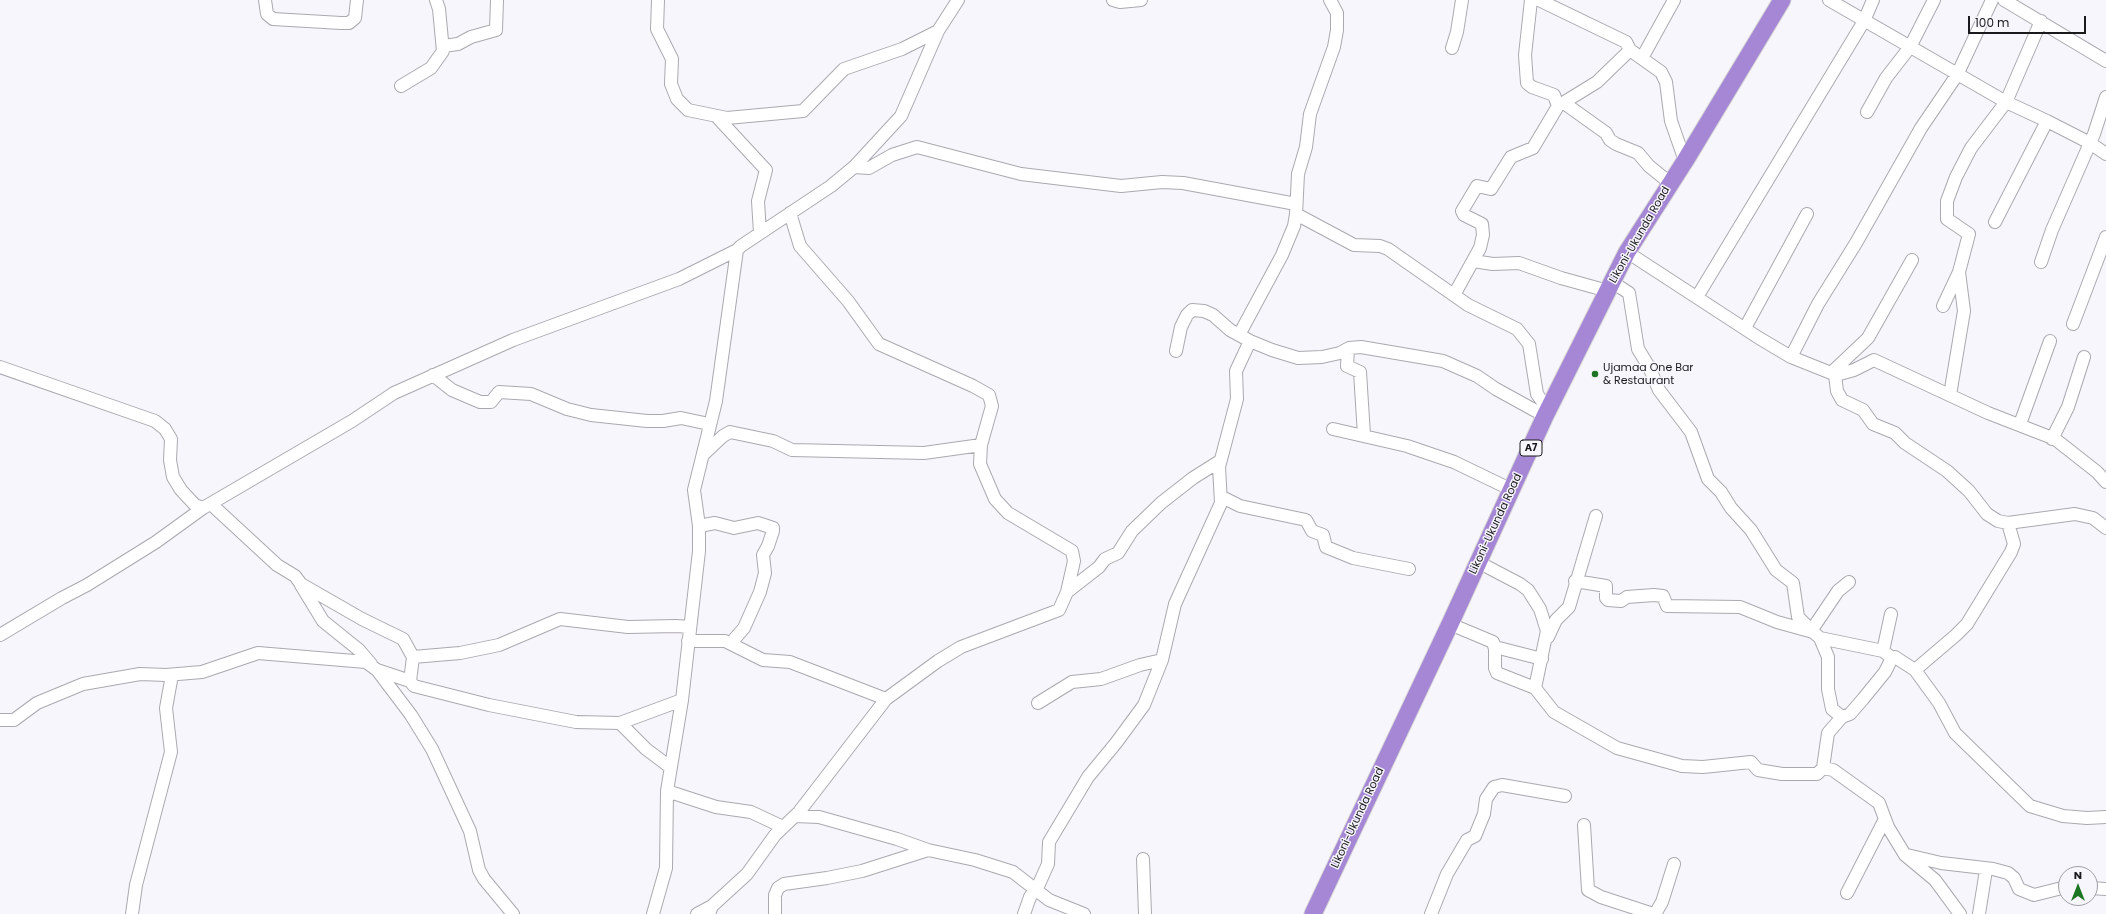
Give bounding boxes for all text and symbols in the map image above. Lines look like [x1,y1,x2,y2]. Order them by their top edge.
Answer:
scale bar [1970,8,2088,34]
text: 100 m [1975,14,2009,31]
street label: Likoni-Ukunda Road [1607,184,1673,286]
place label: Ujamaa One Bar & Restaurant [1603,361,1693,387]
marker: Ujamaa One Bar & Restaurant [1590,369,1600,379]
road number: A7 [1520,440,1542,456]
street label: Likoni-Ukunda Road [1467,472,1525,576]
street label: Likoni-Ukunda Road [1329,766,1387,870]
north arrow [2058,866,2098,906]
text: N [2074,867,2082,883]

